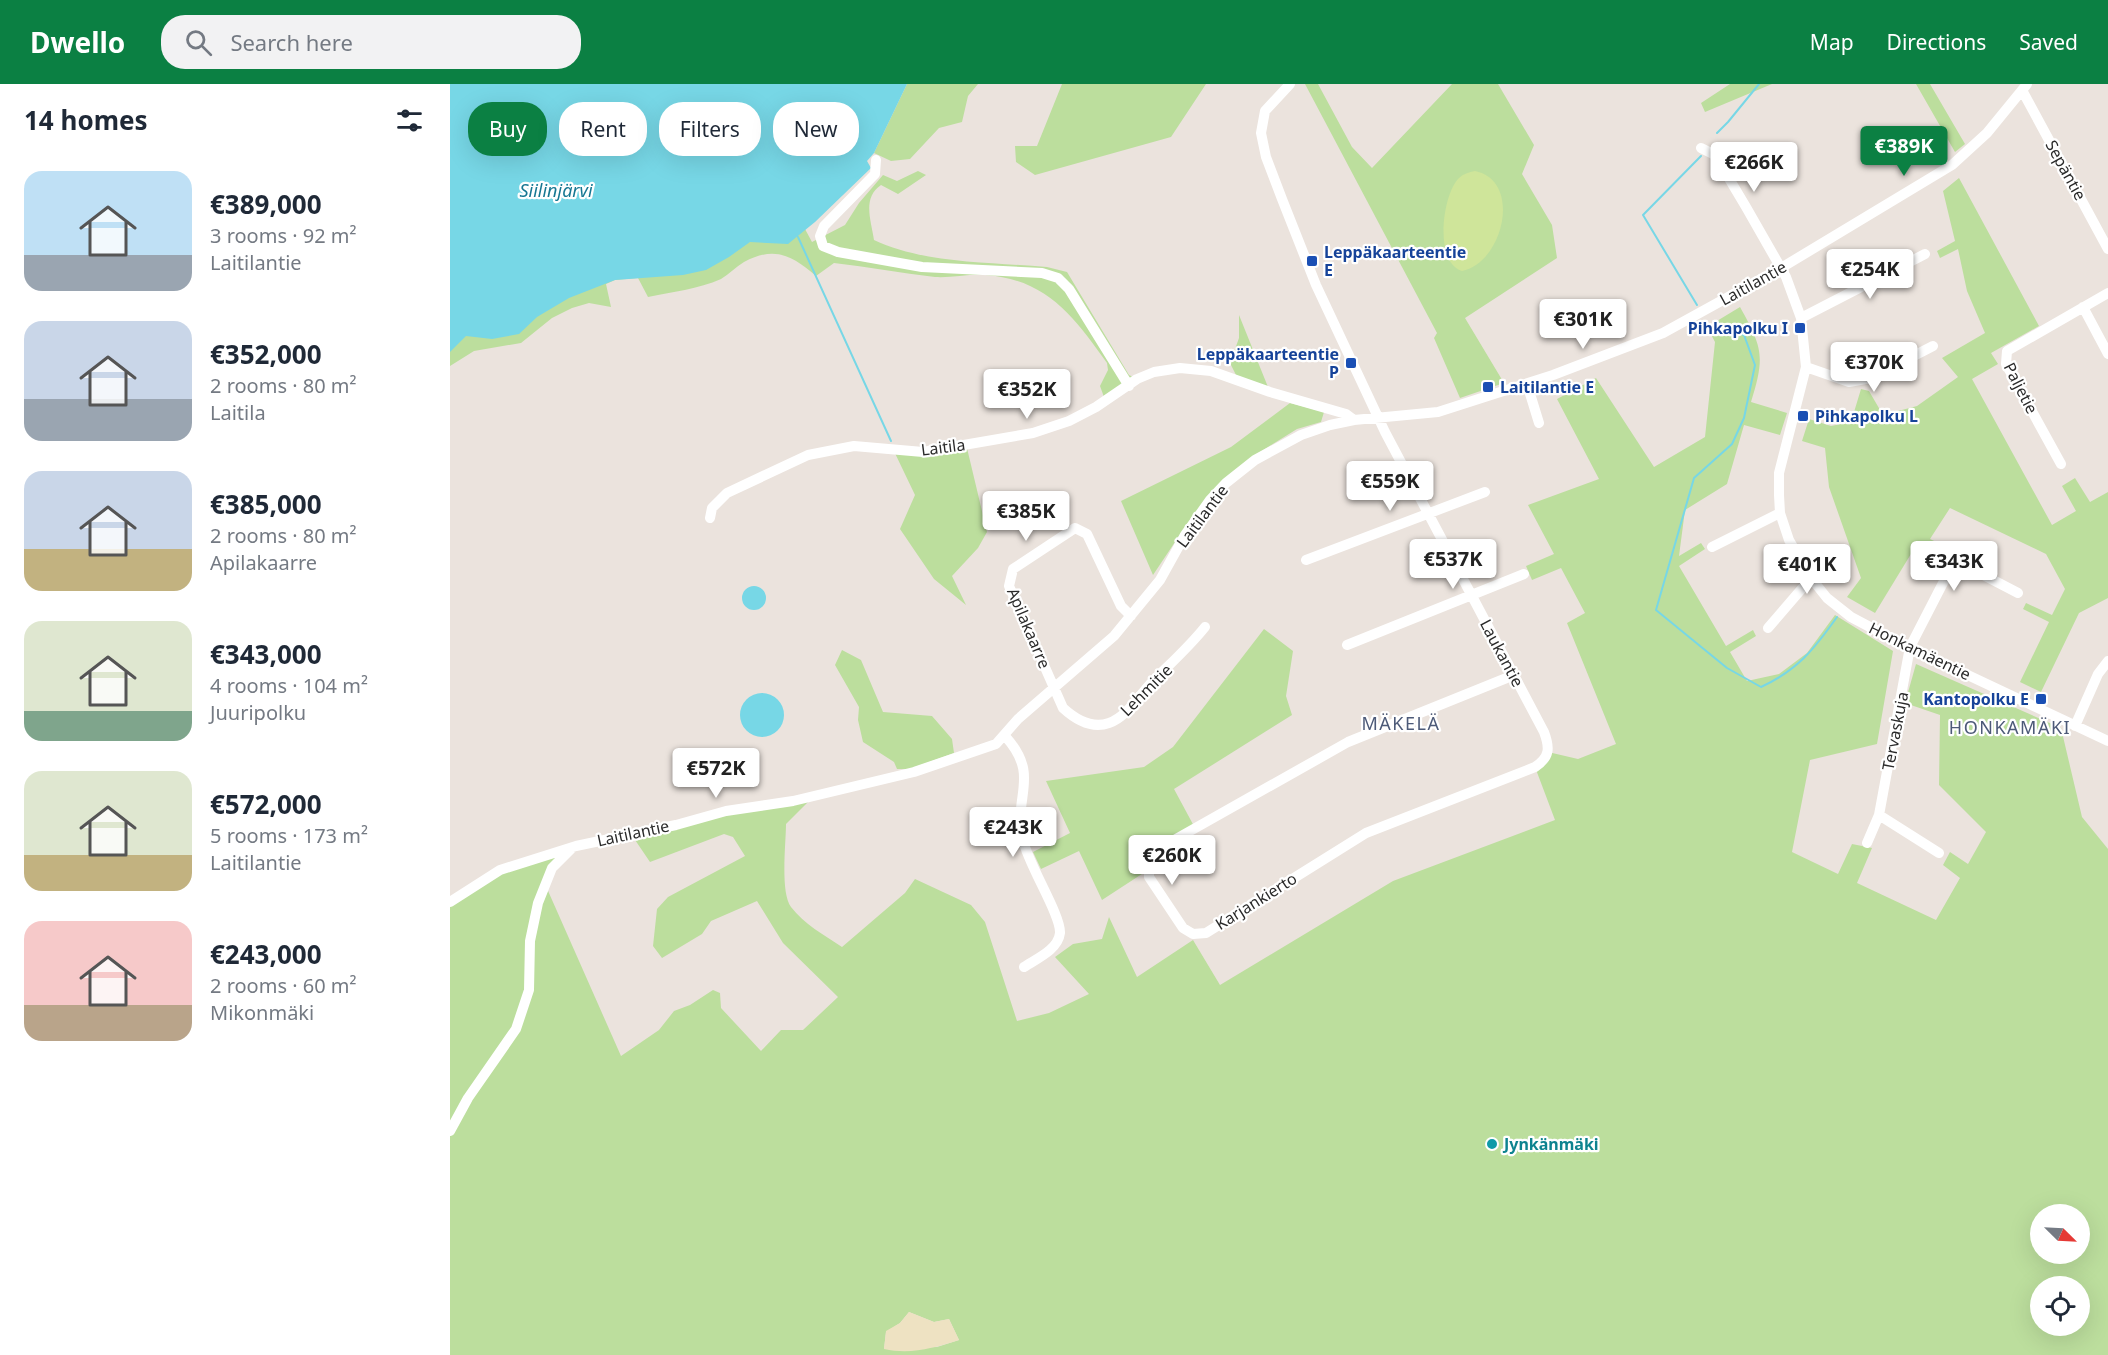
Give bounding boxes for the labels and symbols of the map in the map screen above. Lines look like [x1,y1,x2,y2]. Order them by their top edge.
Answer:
pin: €389K [1862,126,1946,177]
street label: Sepäntie [2041,136,2091,204]
pin: €266K [1712,142,1796,193]
water label: Siilinjärvi [519,178,593,202]
place label: Leppäkaarteentie E [1324,241,1466,281]
pin: €254K [1828,249,1912,300]
marker: Leppäkaarteentie E [1305,254,1319,268]
street label: Laitilantie [1716,256,1790,310]
pin: €301K [1541,299,1625,350]
place label: Pihkapolku I [1688,317,1788,339]
marker: Pihkapolku I [1793,321,1807,335]
pin: €370K [1832,342,1916,393]
place label: Leppäkaarteentie P [1197,343,1339,383]
marker: Leppäkaarteentie P [1344,356,1358,370]
street label: Paljetie [1999,359,2043,417]
pin: €352K [985,369,1069,420]
place label: Laitilantie E [1500,376,1594,398]
marker: Laitilantie E [1481,380,1495,394]
place label: Pihkapolku L [1815,405,1918,427]
marker: Pihkapolku L [1796,409,1810,423]
street label: Laitila [920,433,966,461]
pin: €559K [1348,461,1432,512]
street label: Laitilantie [1171,480,1233,552]
pin: €385K [984,491,1068,542]
pin: €537K [1411,539,1495,590]
pin: €343K [1912,541,1996,592]
pin: €401K [1765,544,1849,595]
street label: Apilakaarre [1002,584,1056,672]
street label: Laukantie [1475,615,1529,691]
street label: Honkamäentie [1865,617,1975,685]
street label: Lehmitie [1115,659,1177,721]
place label: Kantopolku E [1923,688,2029,710]
street label: Tervaskuja [1877,690,1913,772]
marker: Kantopolku E [2034,692,2048,706]
district label: MÄKELÄ [1362,711,1440,735]
district label: HONKAMÄKI [1949,715,2071,739]
pin: €572K [674,748,758,799]
pin: €243K [971,807,1055,858]
street label: Laitilantie [595,815,671,851]
pin: €260K [1130,835,1214,886]
street label: Karjankierto [1211,867,1301,935]
place label: Jynkänmäki [1502,1133,1599,1155]
marker: Jynkänmäki [1485,1137,1499,1151]
north arrow [2030,1204,2090,1264]

